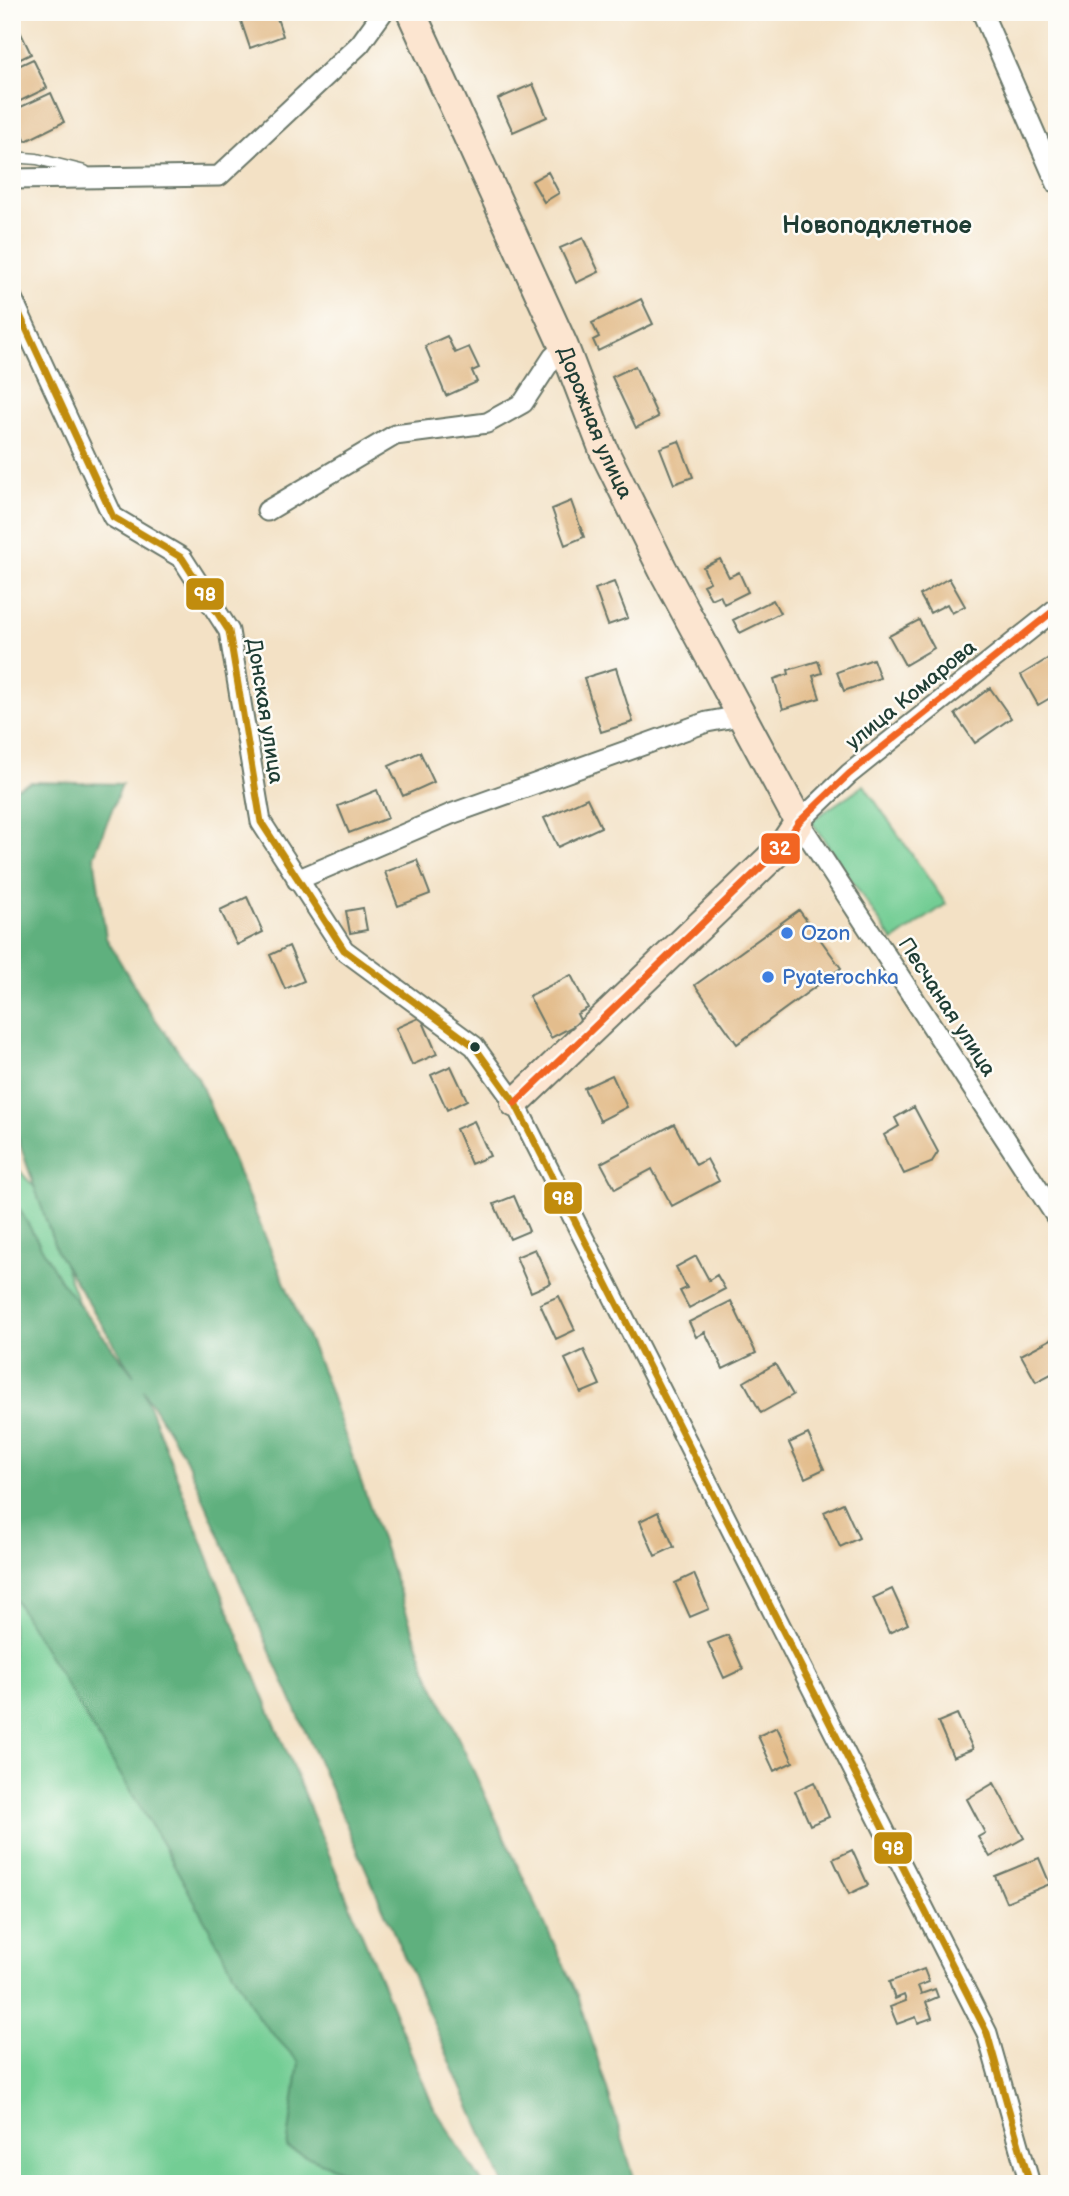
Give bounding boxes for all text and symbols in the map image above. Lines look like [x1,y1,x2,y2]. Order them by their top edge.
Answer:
district label: Новоподклетное [782,211,972,240]
street label: Дорожная улица [552,343,638,503]
line badge: 98 [185,577,225,611]
text: 98 [194,584,216,607]
street label: улица Комарова [841,634,982,755]
street label: Донская улица [241,637,289,786]
line badge: 32 [760,832,801,865]
text: 32 [769,838,792,861]
place label: Ozon [801,921,850,946]
marker: Ozon [779,925,795,941]
street label: Песчаная улица [893,933,1002,1082]
place label: Pyaterochka [782,965,899,990]
marker: Pyaterochka [760,969,776,985]
unlabelled marker [468,1040,482,1054]
line badge: 98 [543,1181,583,1215]
text: 98 [552,1188,574,1211]
line badge: 98 [873,1831,913,1865]
text: 98 [882,1838,904,1861]

